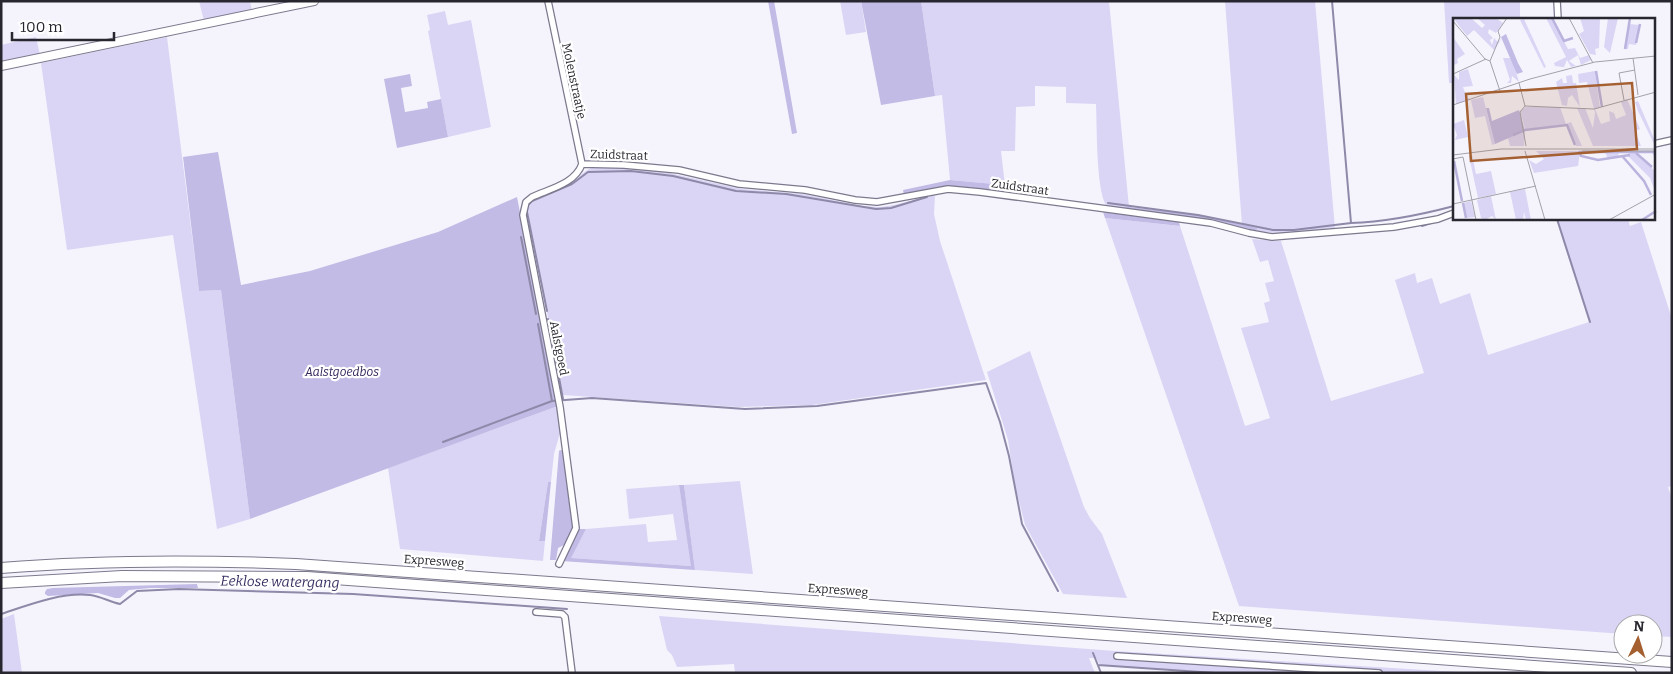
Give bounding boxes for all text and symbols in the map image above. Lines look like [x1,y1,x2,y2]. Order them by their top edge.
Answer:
scale bar [12,10,115,42]
text: 100 m [20,18,63,36]
inset map [1453,18,1656,220]
street label: Molenstraatje [559,42,589,120]
street label: Zuidstraat [590,147,649,163]
street label: Zuidstraat [990,176,1050,198]
street label: Aalstgoed [547,320,571,376]
park label: Aalstgoedbos [304,365,379,379]
street label: Expresweg [403,552,465,570]
water label: Eeklose watergang [220,572,340,592]
street label: Expresweg [807,581,869,599]
street label: Expresweg [1211,609,1273,627]
north arrow [1613,614,1663,664]
text: N [1633,618,1645,635]

